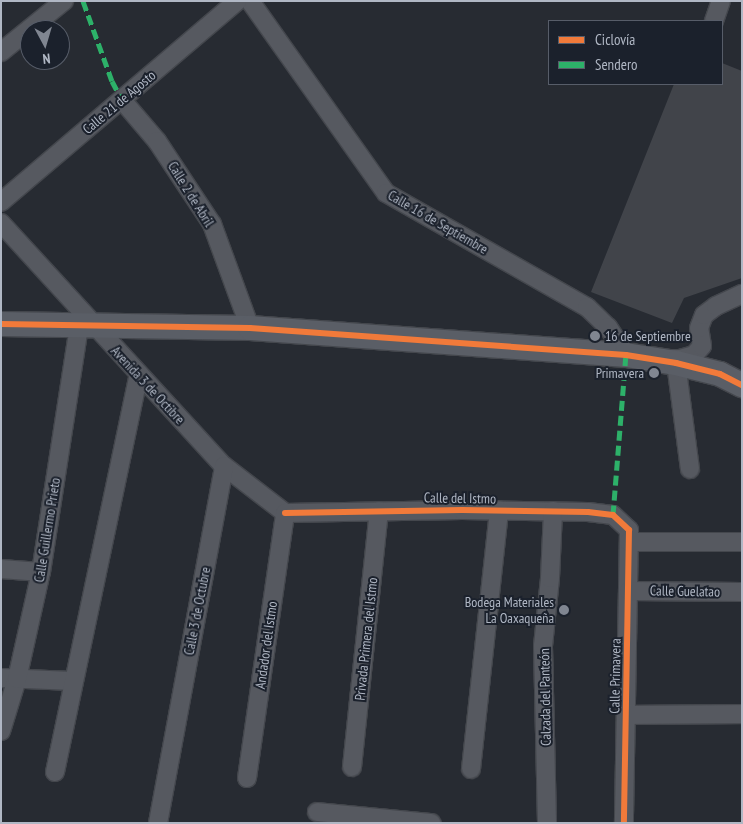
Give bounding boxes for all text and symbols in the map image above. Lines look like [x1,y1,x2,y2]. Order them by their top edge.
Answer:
north arrow [20,20,70,70]
legend [548,20,723,85]
text: Ciclovía [595,30,635,49]
text: N [42,50,51,68]
text: Sendero [595,55,637,74]
street label: Calle 21 de Agosto [79,66,159,138]
street label: Calle 2 de Abril [164,158,218,230]
street label: Calle 16 de Septiembre [385,187,491,257]
place label: 16 de Septiembre [605,328,691,344]
marker: 16 de Septiembre [589,330,601,342]
street label: Avenida 3 de Octibre [108,343,188,427]
place label: Primavera [596,365,644,381]
marker: Primavera [648,367,660,379]
street label: Calle Guillermo Prieto [30,476,64,584]
street label: Calle del Istmo [424,489,496,507]
street label: Calle 3 de Octubre [180,565,214,657]
street label: Privada Primera del Istmo [351,577,381,701]
street label: Calle Guelatao [650,582,720,600]
place label: Bodega Materiales La Oaxaqueña [465,594,554,626]
street label: Andador del Istmo [252,600,280,690]
marker: Bodega Materiales La Oaxaqueña [558,604,570,616]
street label: Calle Primavera [606,638,624,714]
street label: Calzada del Panteón [536,648,554,746]

